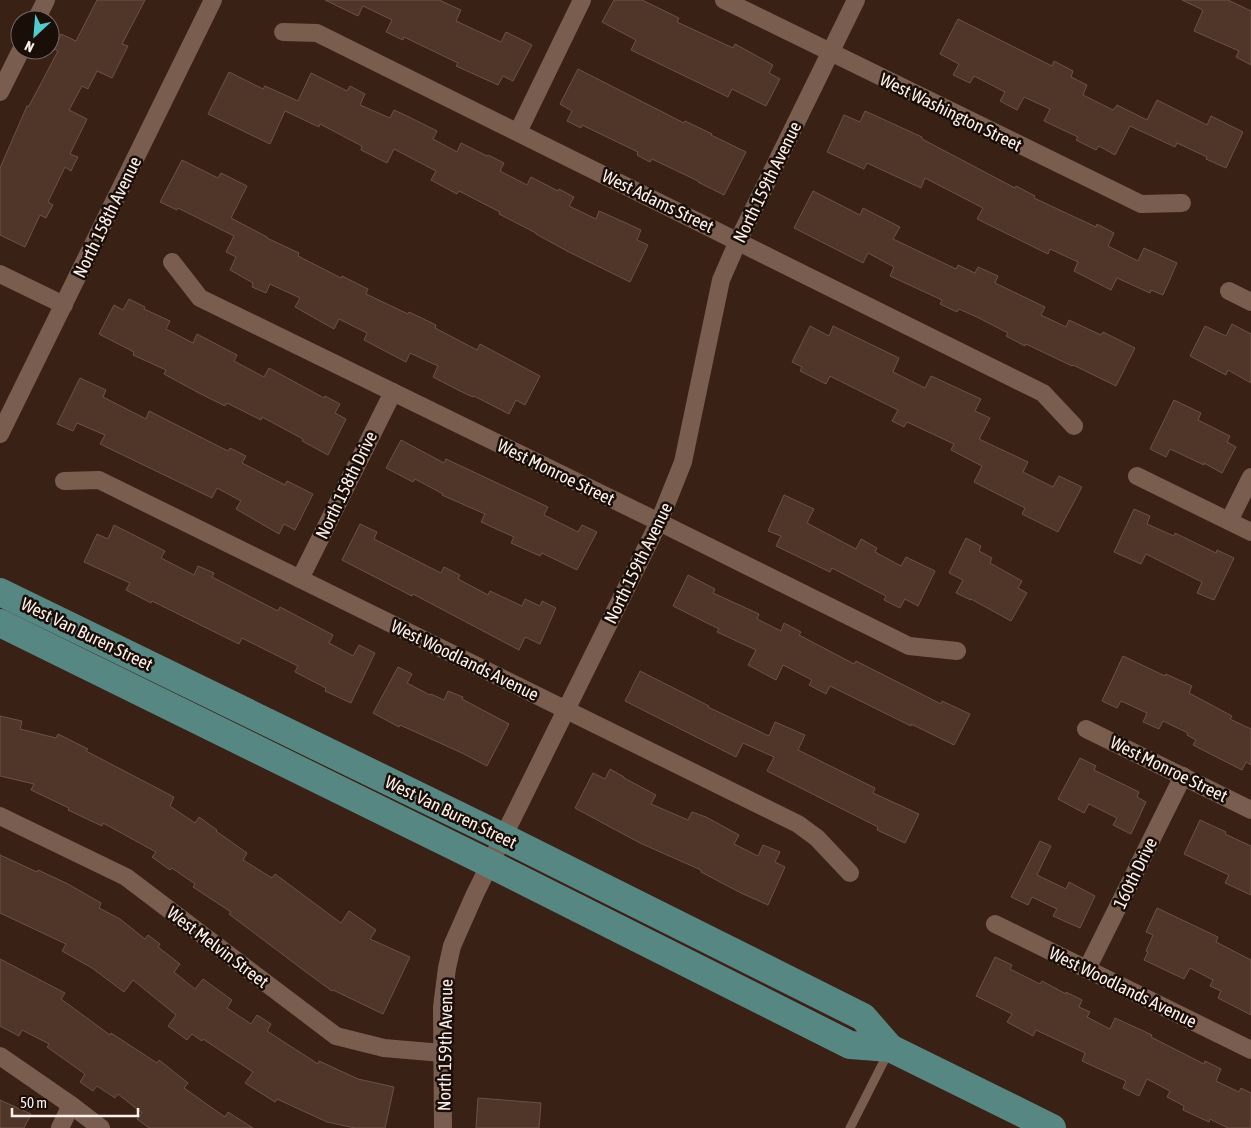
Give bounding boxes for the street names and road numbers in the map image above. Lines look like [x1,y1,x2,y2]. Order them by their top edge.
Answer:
street label: West Washington Street [877,68,1025,156]
street label: North 159th Avenue [729,118,805,246]
street label: North 158th Avenue [69,153,145,281]
street label: West Adams Street [599,165,717,237]
street label: North 158th Drive [311,428,381,542]
street label: West Monroe Street [494,435,618,509]
street label: North 159th Avenue [600,499,676,627]
street label: West Van Buren Street [18,593,156,675]
street label: West Woodlands Avenue [388,615,542,705]
street label: West Monroe Street [1107,732,1231,806]
street label: West Van Buren Street [382,771,520,853]
street label: 160th Drive [1109,834,1161,912]
street label: West Melvin Street [163,902,273,992]
street label: West Woodlands Avenue [1046,942,1200,1032]
street label: North 159th Avenue [433,979,457,1111]

